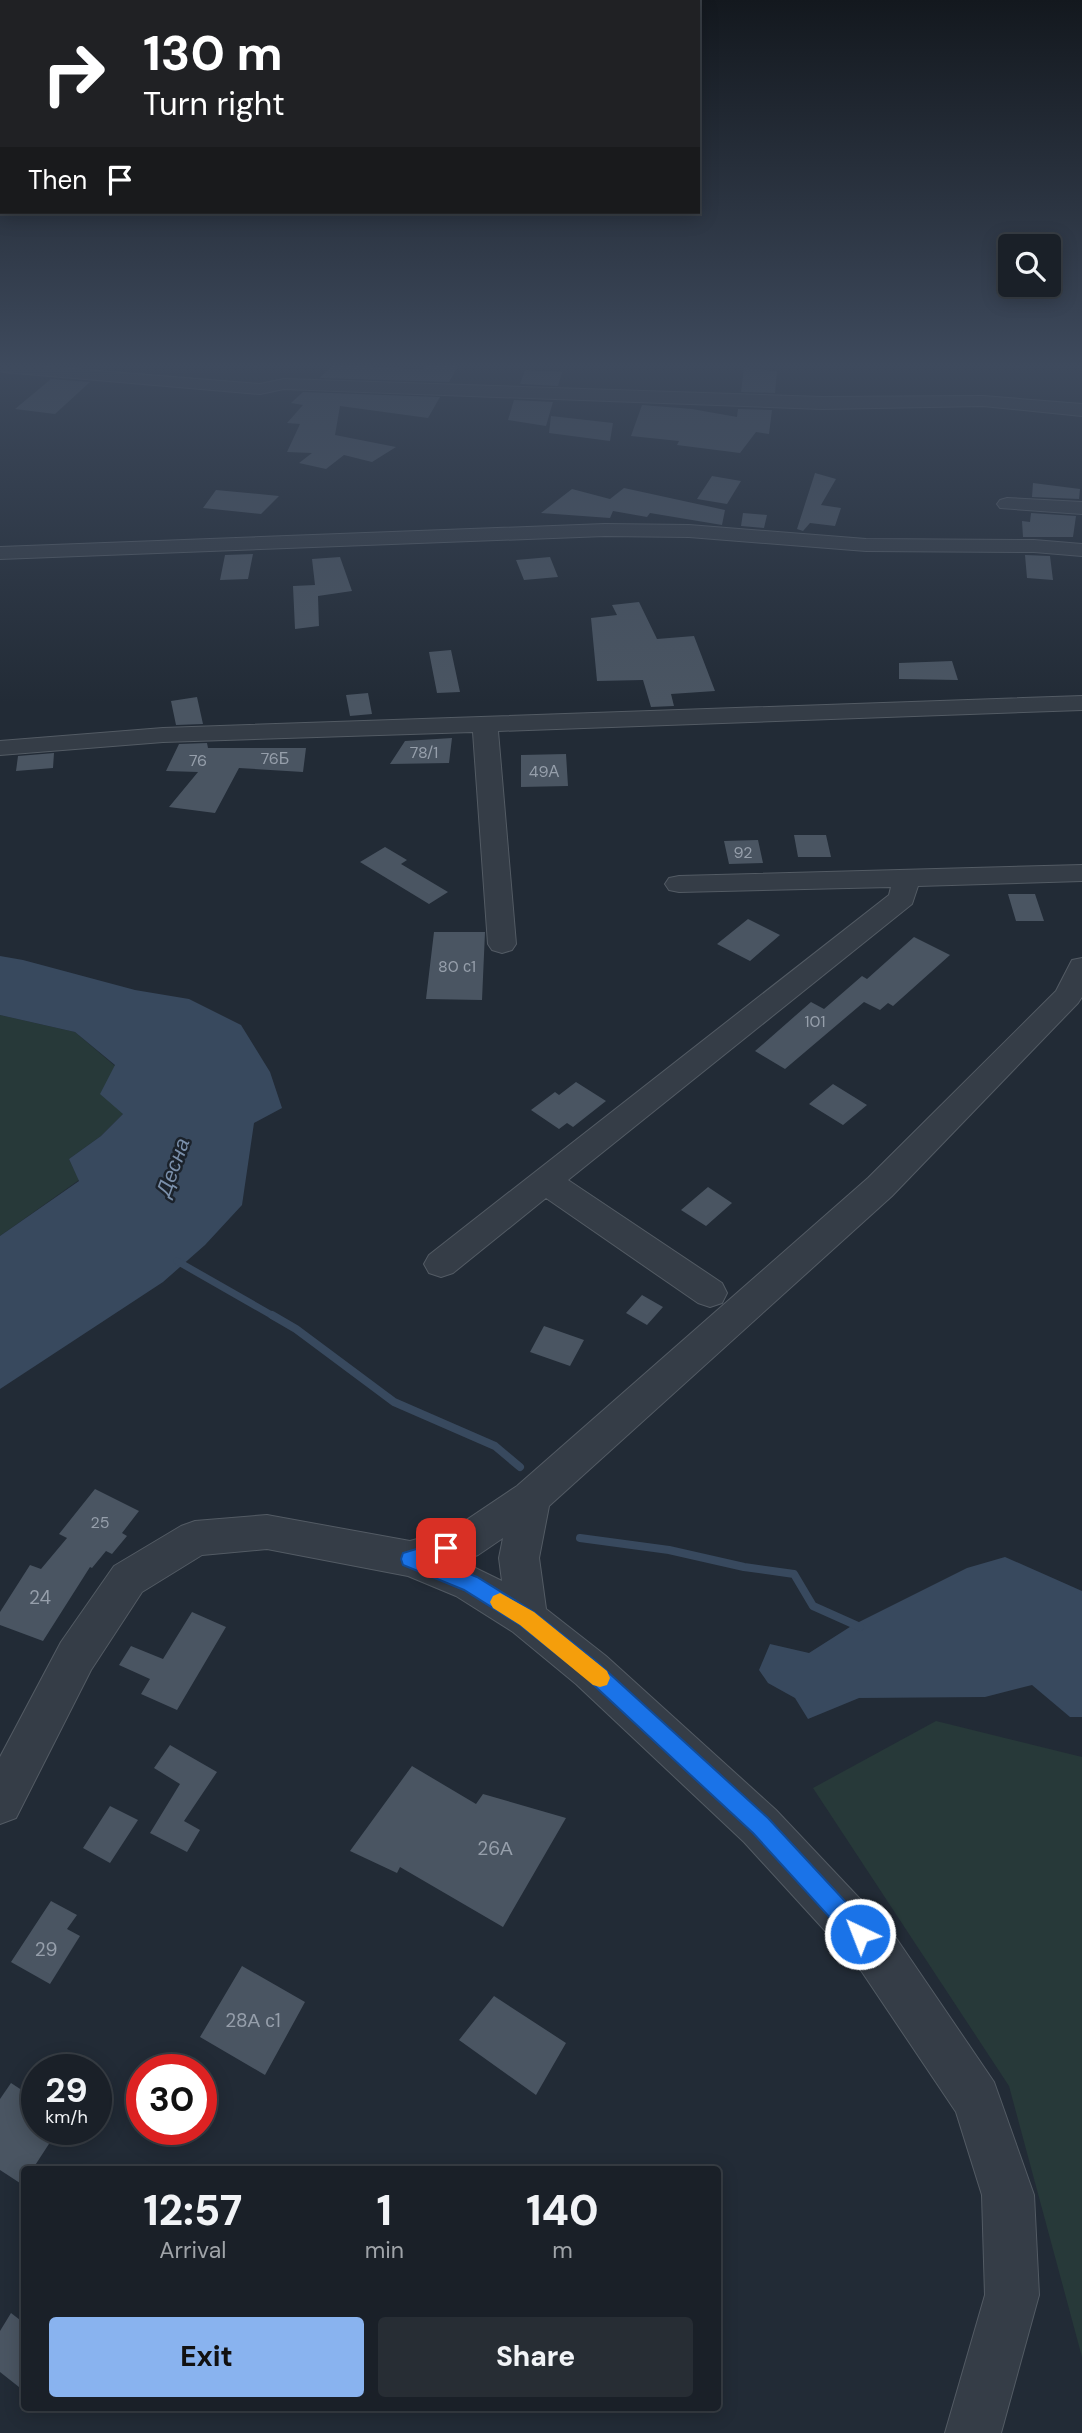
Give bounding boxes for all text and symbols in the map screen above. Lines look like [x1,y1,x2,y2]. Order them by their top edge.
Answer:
text: 130 m [143,21,283,85]
icon: right [28,28,119,119]
text: Turn right [143,83,285,125]
icon: arrive [101,161,139,199]
text: Then [28,163,87,197]
map controls [998,234,1061,297]
button: search [998,234,1061,297]
house number: 78/1 [410,742,438,763]
house number: 76Б [261,748,289,769]
house number: 76 [189,750,207,771]
house number: 49А [529,761,560,782]
house number: 92 [734,842,753,863]
house number: 80 с1 [438,956,476,977]
house number: 101 [805,1011,825,1032]
water label: Десна [149,1134,196,1202]
house number: 25 [91,1512,109,1533]
pin [416,1518,476,1578]
icon: arrive [427,1529,465,1567]
house number: 24 [29,1585,51,1610]
house number: 26А [477,1836,513,1861]
position arrow [823,1897,897,1971]
house number: 29 [35,1937,57,1962]
house number: 28А с1 [225,2008,281,2033]
speed limit sign: 30 [126,2054,217,2145]
text: 29 [45,2067,88,2113]
text: km/h [45,2105,88,2129]
text: 12:57 [143,2183,242,2238]
text: 1 [377,2183,392,2238]
text: 140 [526,2183,599,2238]
text: Arrival [159,2235,226,2265]
text: min [365,2235,404,2265]
text: m [552,2235,573,2265]
button: Exit [49,2317,364,2397]
button: Share [378,2317,693,2397]

